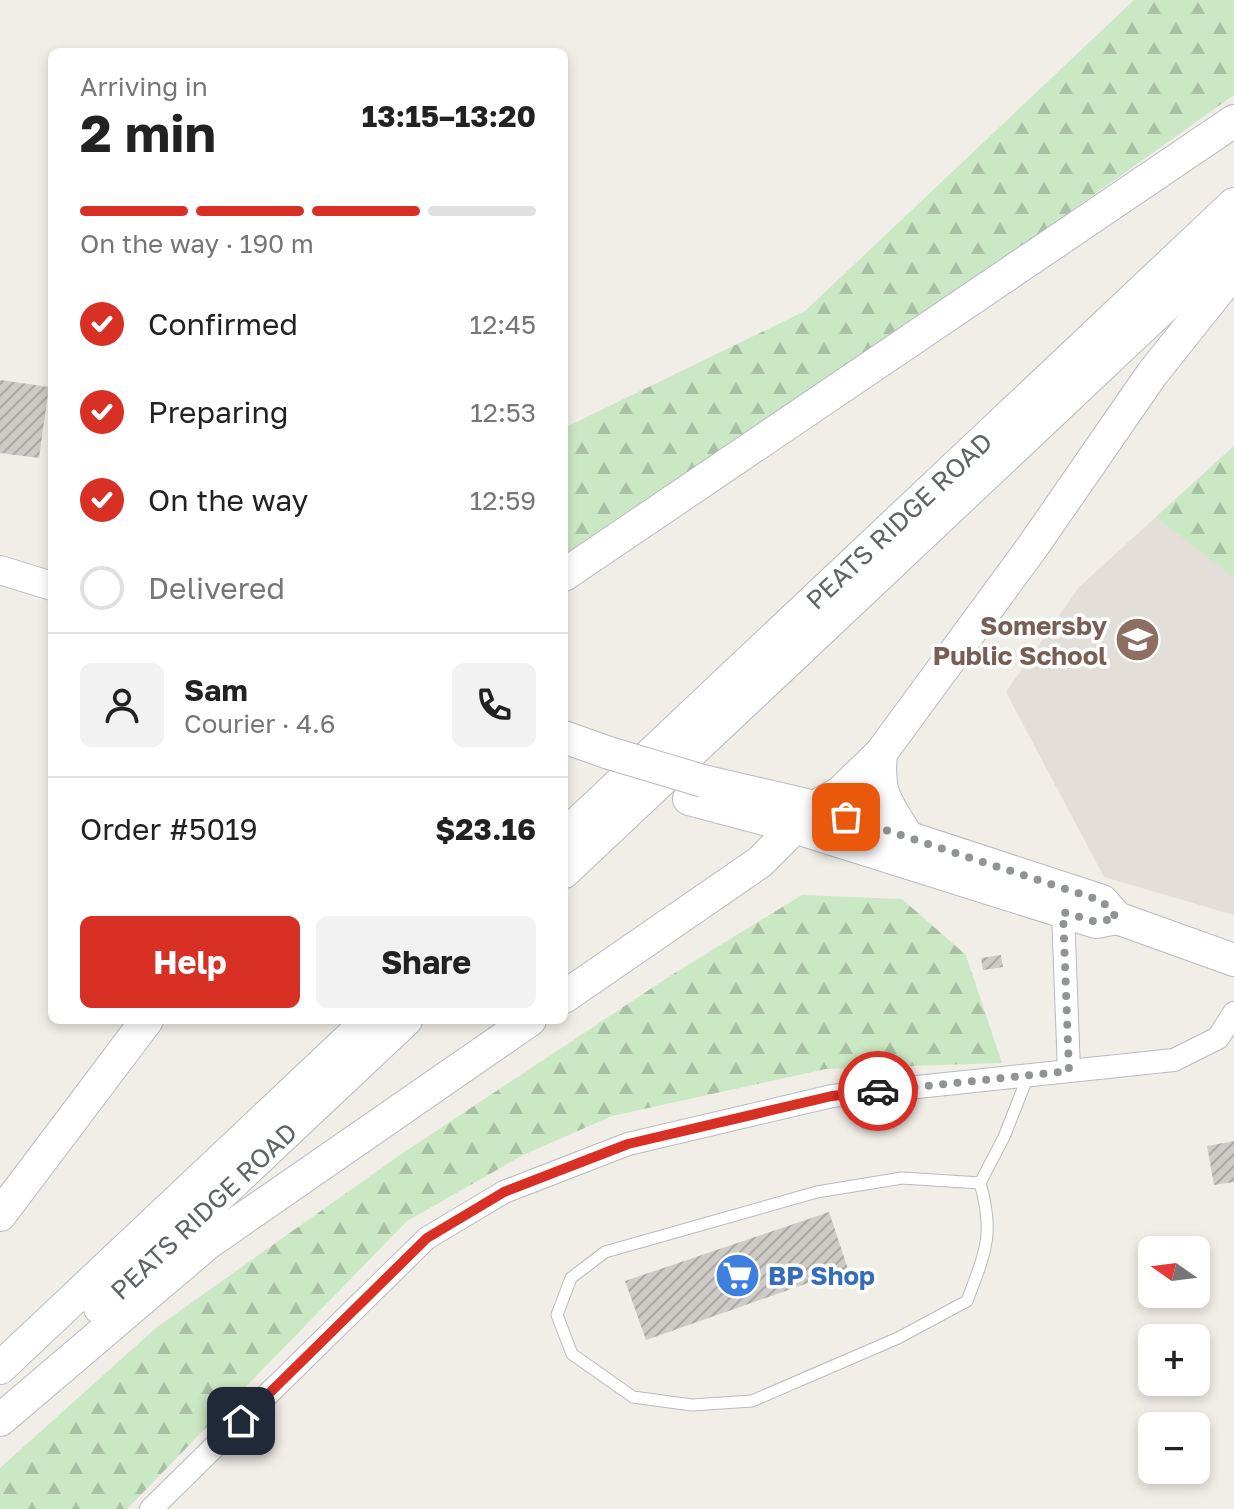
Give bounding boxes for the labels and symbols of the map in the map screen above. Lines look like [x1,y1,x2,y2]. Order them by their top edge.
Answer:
street label: PEATS RIDGE ROAD [799,425,998,615]
place label: Somersby Public School [933,610,1107,671]
school or university icon: Somersby Public School [1114,616,1162,664]
pin [812,783,880,851]
courier [838,1051,918,1131]
street label: PEATS RIDGE ROAD [104,1116,303,1306]
north arrow [1138,1236,1210,1308]
supermarket icon: BP Shop [713,1251,761,1299]
place label: BP Shop [768,1260,875,1291]
pin [207,1387,275,1455]

